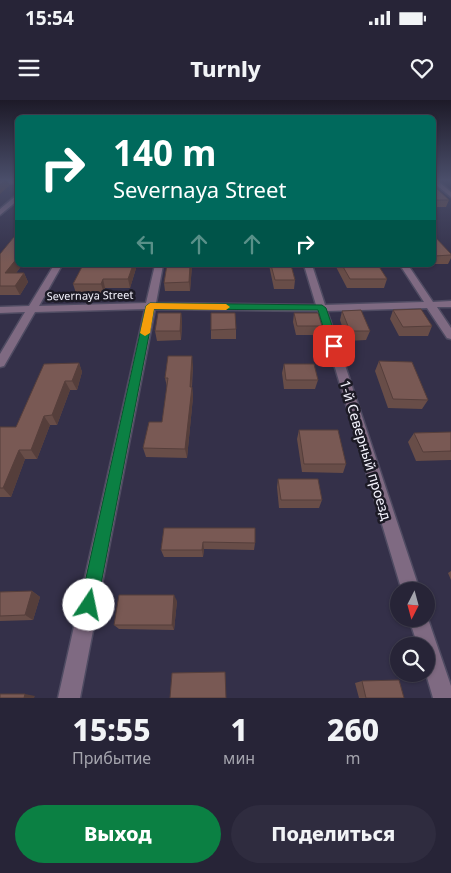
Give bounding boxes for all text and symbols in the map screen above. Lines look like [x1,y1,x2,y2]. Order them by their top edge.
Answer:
text: 15:54 [25,5,74,31]
text: Turnly [190,53,261,83]
icon: menu [15,54,43,82]
icon: heart [408,54,436,82]
text: 140 m [113,129,216,176]
icon: right [30,135,95,200]
text: Severnaya Street [113,174,286,204]
icon: left [132,230,160,258]
icon: ahead [185,230,213,258]
icon: ahead [238,230,266,258]
icon: right [291,230,319,258]
street label: Severnaya Street [47,287,133,303]
pin [313,325,355,367]
icon: arrive [320,332,348,360]
street label: 1-й Северный проезд [336,378,397,523]
position arrow [62,578,114,630]
north arrow [390,582,435,628]
map controls [390,582,435,682]
button: search [390,637,435,682]
text: 15:55 [73,709,151,750]
text: 1 [230,709,248,750]
text: 260 [327,709,379,750]
text: Прибытие [72,747,151,769]
text: мин [223,747,255,769]
text: m [346,747,361,769]
button: Выход [15,805,221,863]
button: Поделиться [231,805,436,863]

